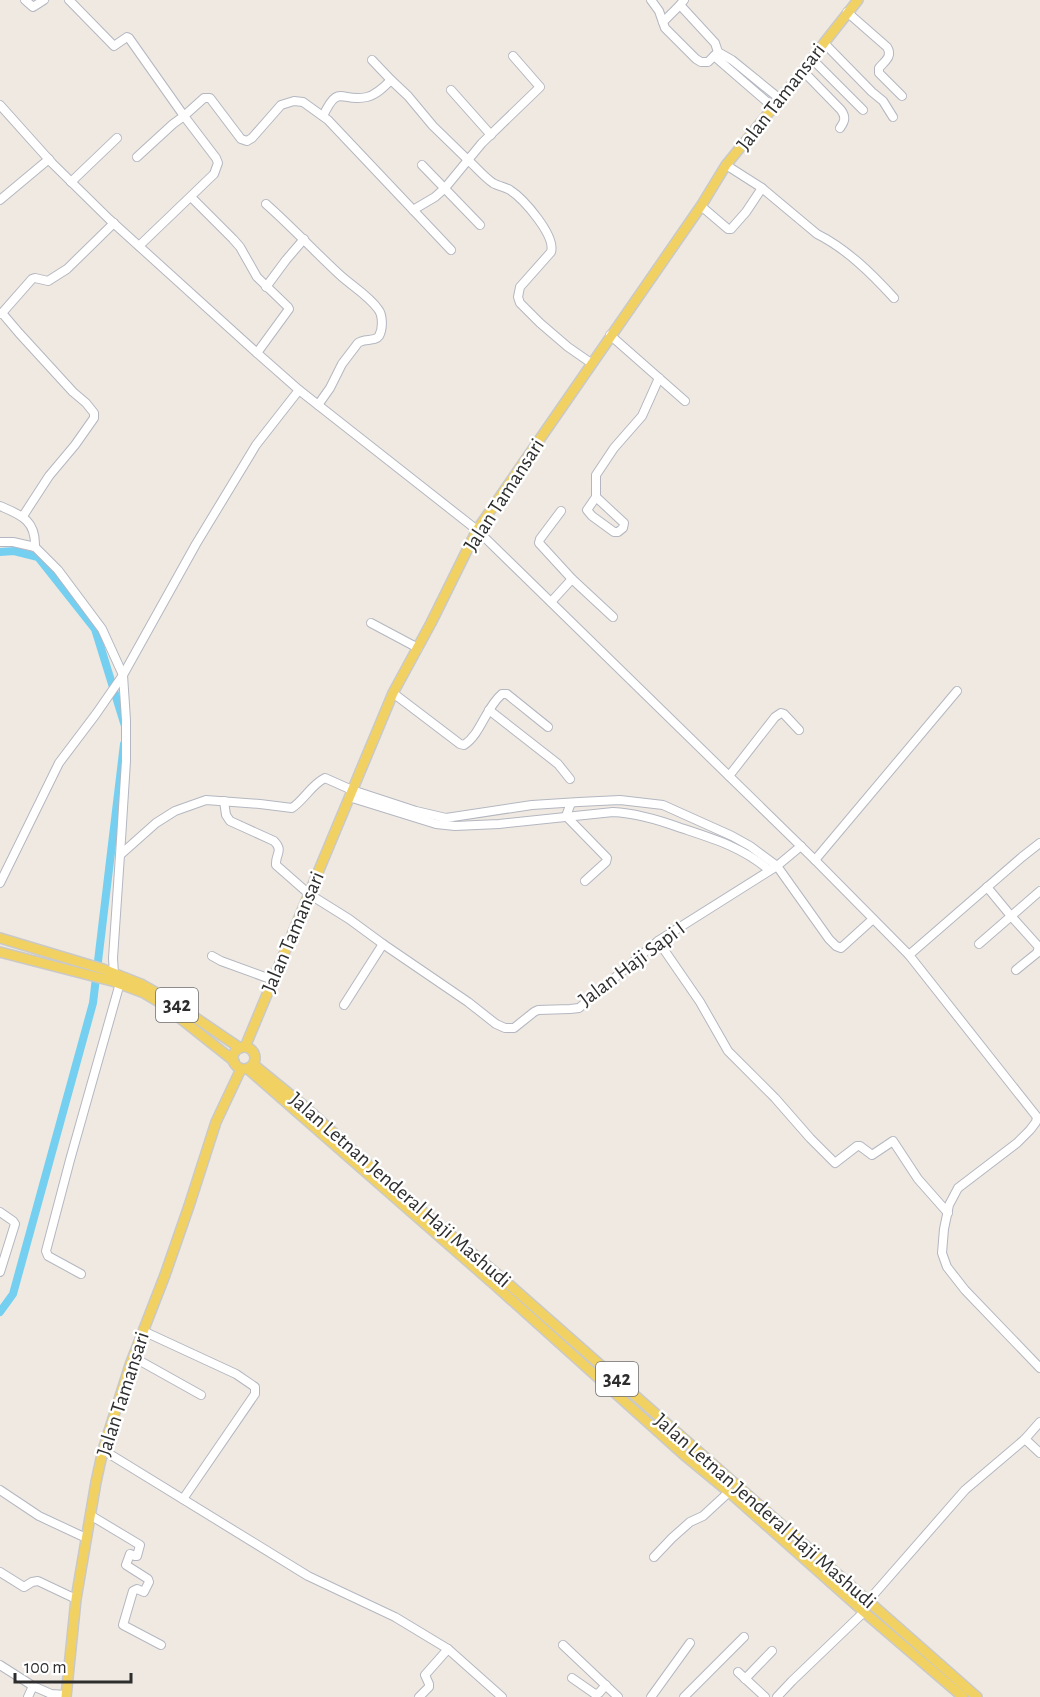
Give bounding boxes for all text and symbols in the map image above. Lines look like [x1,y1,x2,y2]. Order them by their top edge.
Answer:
street label: Jalan Tamansari [733,40,829,154]
street label: Jalan Tamansari [460,435,548,555]
street label: Jalan Tamansari [258,868,328,996]
street label: Jalan Haji Sapi I [575,918,689,1010]
road number: 342 [156,988,198,1022]
street label: Jalan Letnan Jenderal Haji Mashudi [285,1088,515,1292]
street label: Jalan Tamansari [93,1329,153,1459]
road number: 342 [596,1362,638,1396]
street label: Jalan Letnan Jenderal Haji Mashudi [650,1409,880,1613]
scale bar [15,1646,130,1684]
text: 100 m [24,1659,67,1677]

